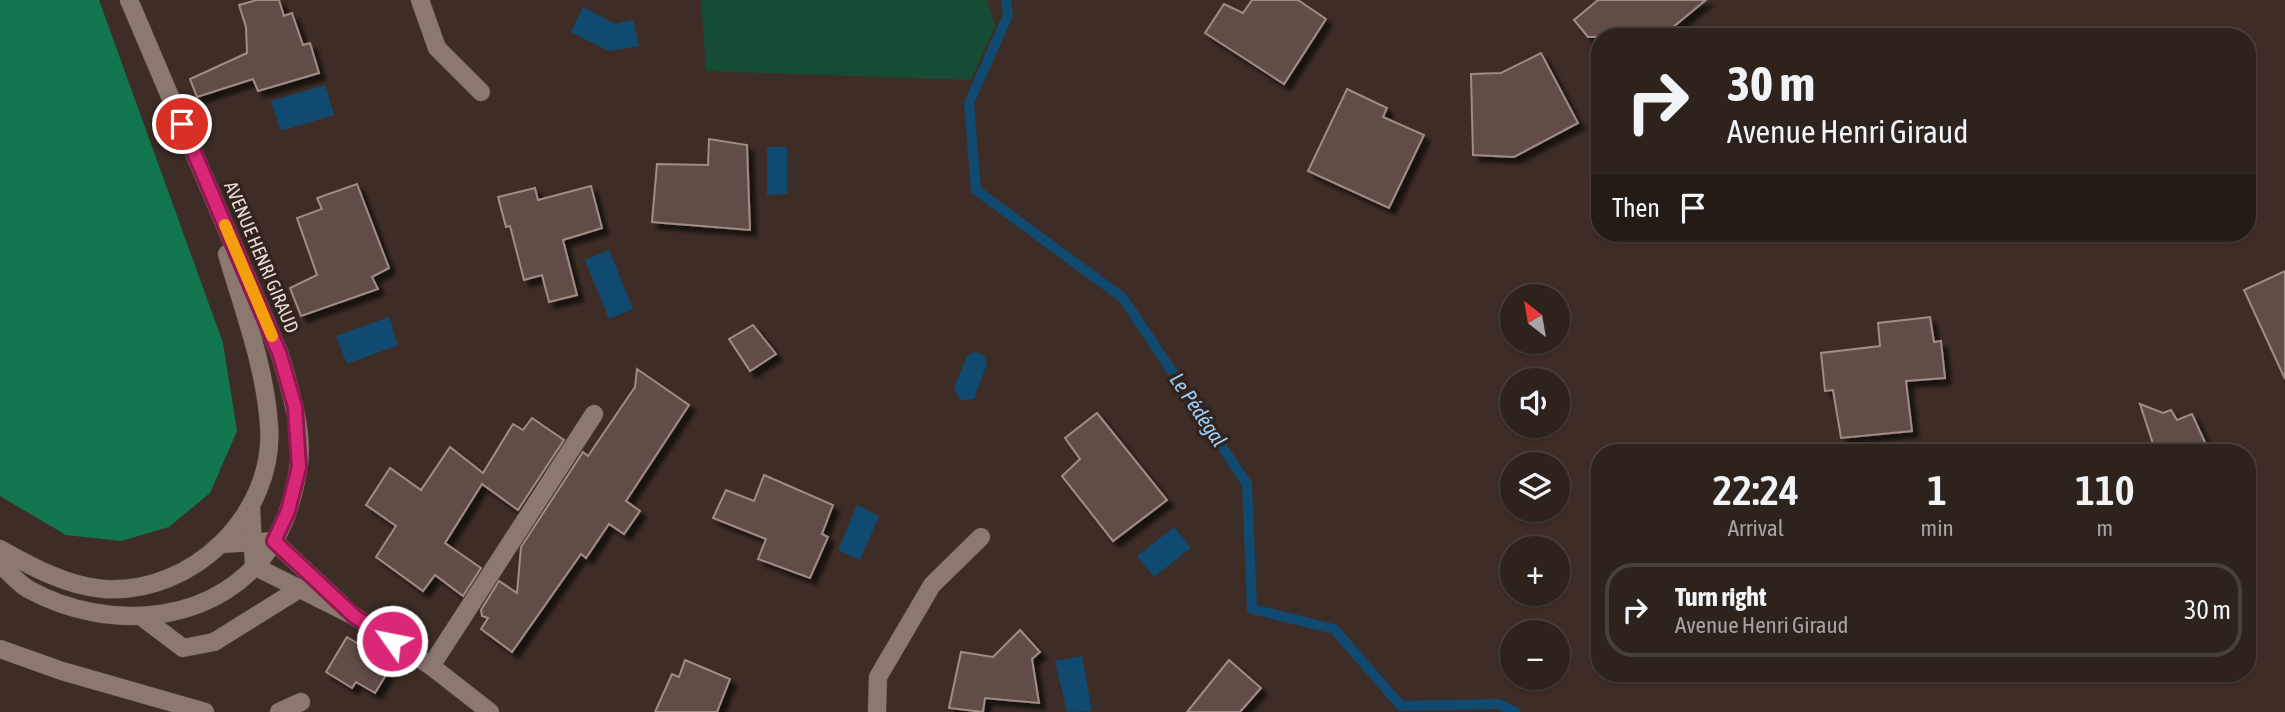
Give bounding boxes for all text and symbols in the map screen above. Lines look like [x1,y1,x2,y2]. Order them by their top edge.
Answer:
text: 30 m [1727,55,1815,111]
icon: right [1612,56,1703,147]
pin [152,94,212,154]
icon: arrive [163,105,201,143]
text: Avenue Henri Giraud [1727,113,1968,150]
street label: AVENUE HENRI GIRAUD [220,178,304,336]
icon: arrive [1674,189,1712,227]
text: Then [1612,193,1660,223]
north arrow [1500,284,1570,354]
map controls [1500,284,1570,690]
water label: Le Pédégal [1166,368,1232,451]
button: sound [1500,368,1570,438]
button: layers [1500,452,1570,522]
text: 22:24 [1713,466,1799,514]
text: 1 [1927,466,1947,514]
text: 110 [2075,466,2134,514]
text: Arrival [1728,515,1784,541]
text: min [1921,515,1954,541]
text: m [2097,515,2113,541]
button: + [1500,536,1570,606]
text: Turn right [1675,582,1766,612]
icon: right [1616,591,1654,629]
text: 30 m [2184,595,2231,625]
position arrow [355,604,429,678]
text: Avenue Henri Giraud [1675,612,1849,638]
button: − [1500,620,1570,690]

